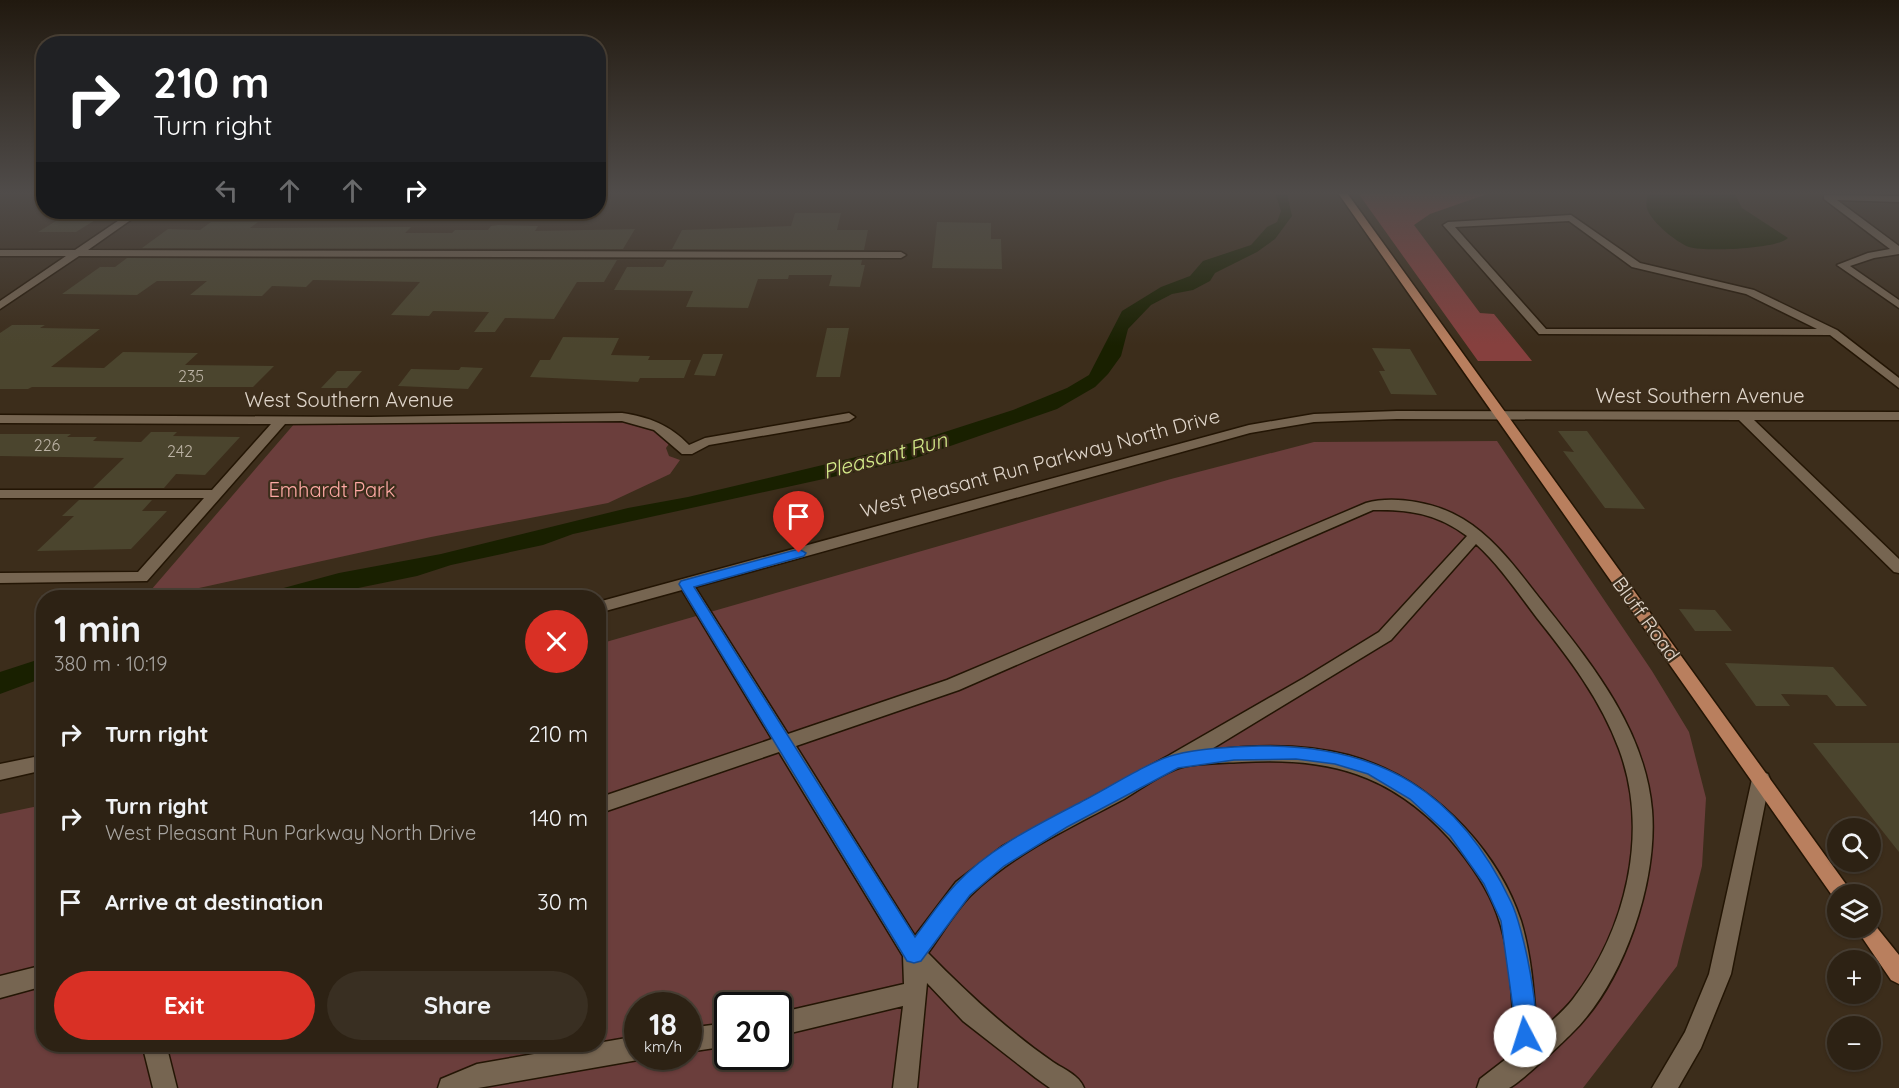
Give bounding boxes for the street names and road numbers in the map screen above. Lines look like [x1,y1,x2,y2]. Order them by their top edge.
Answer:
street label: West Southern Avenue [1595,383,1805,408]
street label: West Southern Avenue [244,387,454,412]
street label: West Pleasant Run Parkway North Drive [857,402,1222,523]
street label: Bluff Road [1607,572,1685,666]

